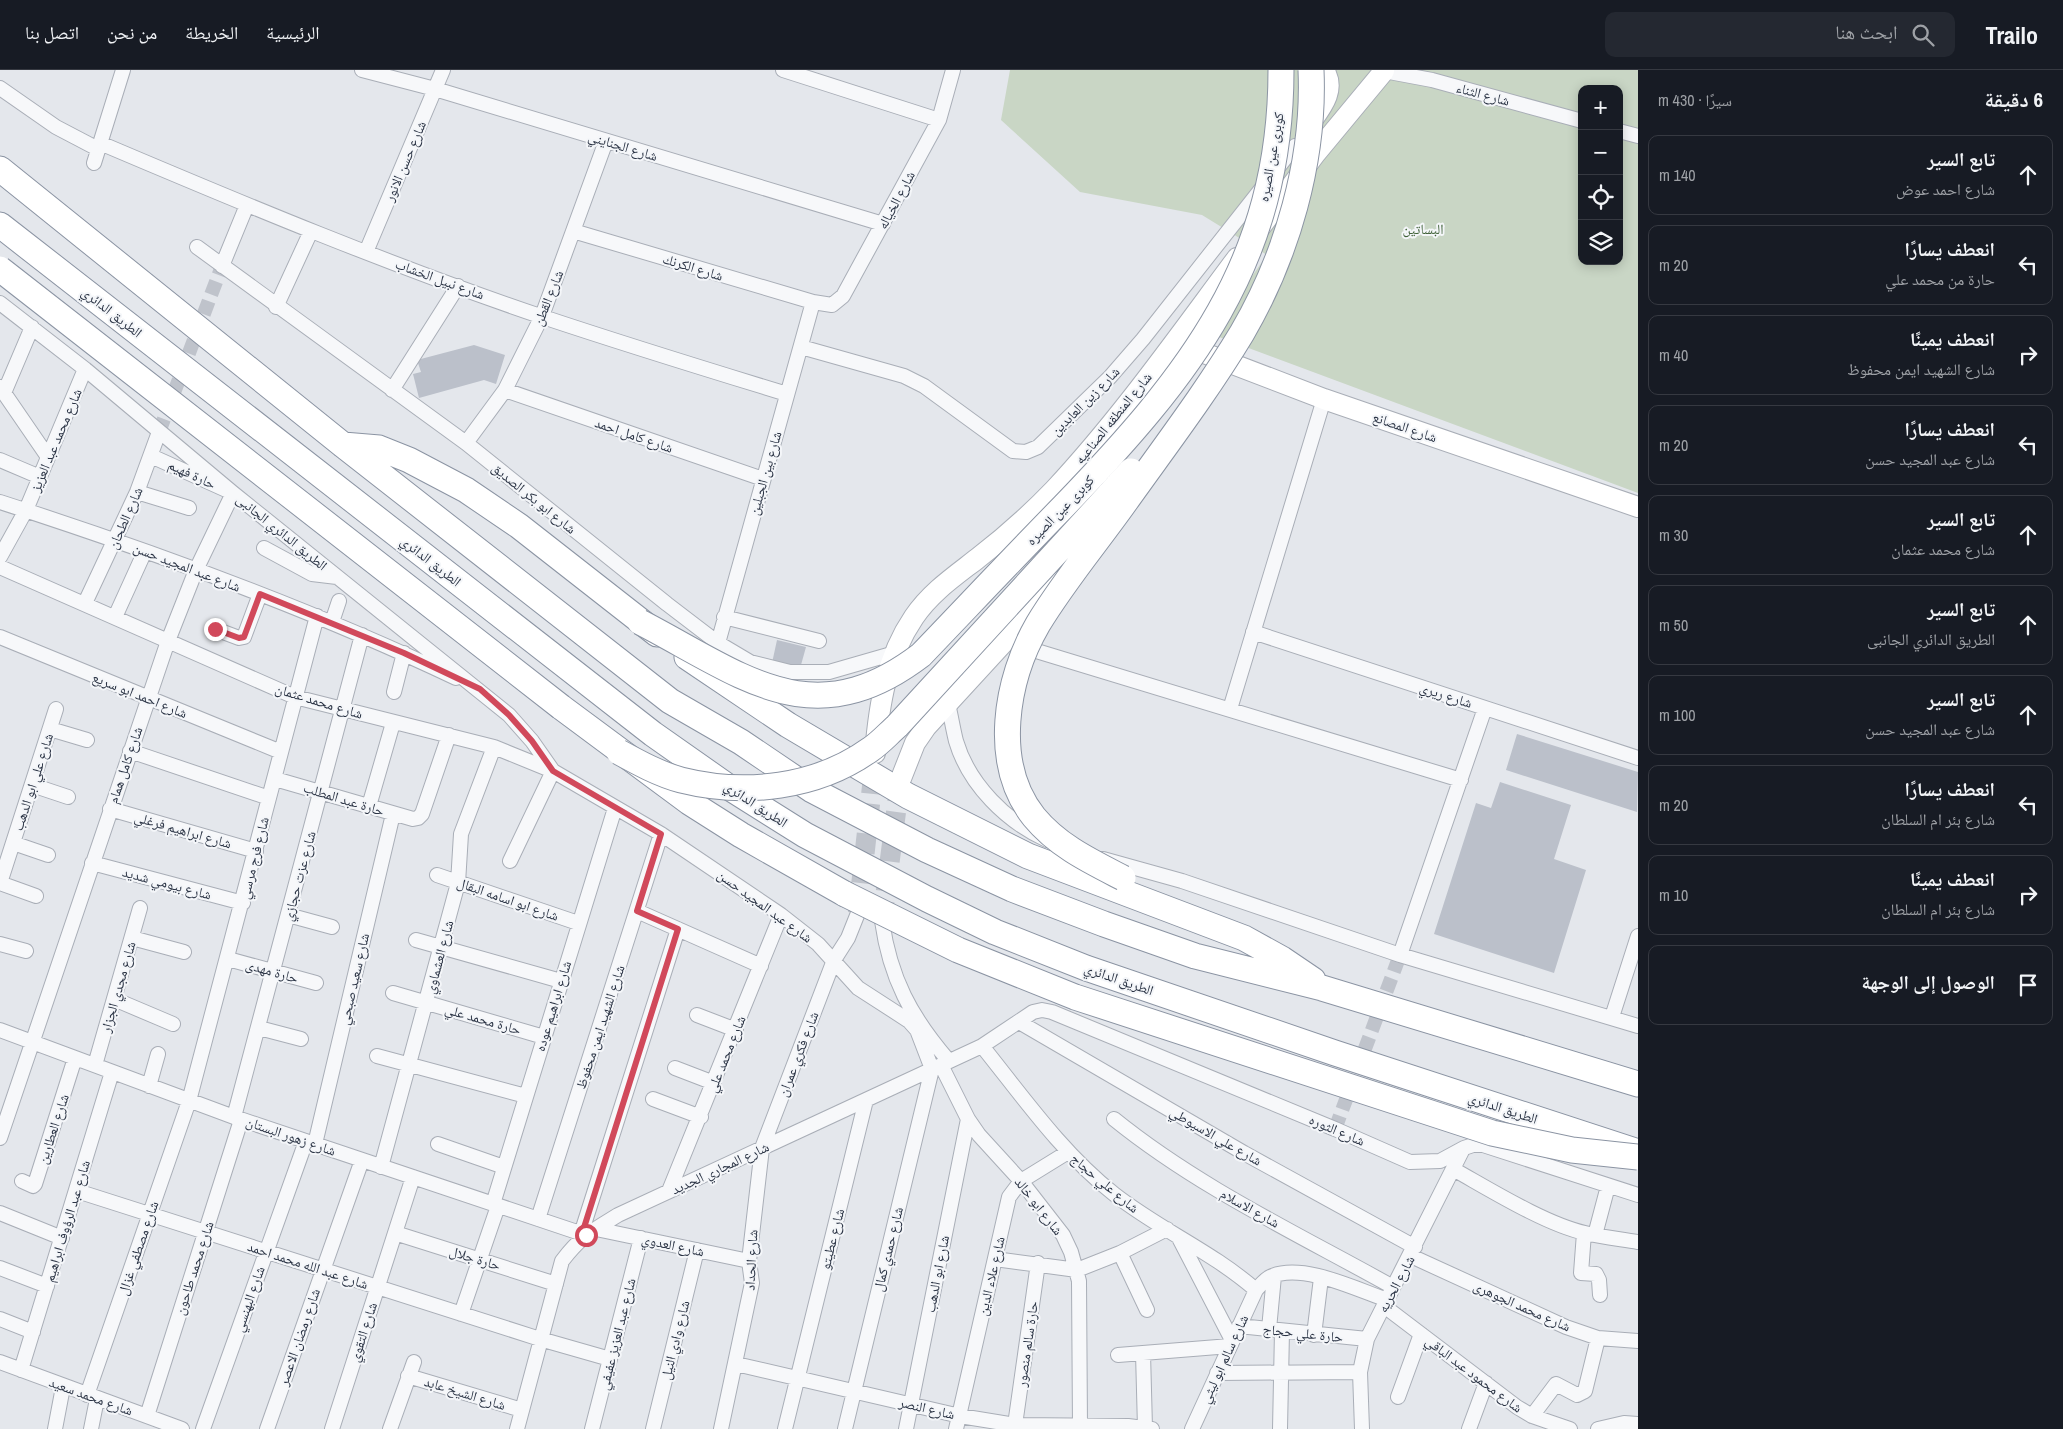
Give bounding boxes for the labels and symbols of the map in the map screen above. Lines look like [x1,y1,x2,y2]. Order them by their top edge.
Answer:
street label: شارع الثناء [1454,78,1512,111]
street label: كوبرى عين الصيره [1254,111,1288,203]
street label: شارع حسن الانور [380,118,431,205]
street label: شارع الجنايني [585,127,660,168]
street label: شارع الخياله [873,168,920,233]
park label: البساتين [1402,220,1444,238]
street label: شارع الكرنك [660,249,725,286]
street label: شارع نبيل الخشاب [393,255,487,304]
street label: شارع القطن [529,267,568,329]
street label: الطريق الدائري [76,283,146,343]
street label: شارع زين العابدين [1047,363,1124,440]
street label: شارع المنطقه الصناعيه [1070,368,1156,468]
street label: شارع محمد عبد العزيز [26,386,87,496]
street label: شارع المصانع [1370,408,1440,447]
street label: شارع كامل احمد [592,413,676,458]
street label: شارع بين الجبلين [744,429,787,517]
street label: حارة فهيم [165,455,219,494]
street label: شارع ابو بكر الصديق [487,458,580,538]
street label: كوبرى عين الصيره [1022,471,1098,549]
street label: شارع الطحان [103,484,148,552]
street label: الطريق الدائري الجانبى [231,490,331,576]
street label: الطريق الدائري [395,532,465,592]
street label: شارع عبد المجيد حسن [130,538,243,597]
route end [204,618,227,641]
street label: شارع احمد ابو سريع [89,668,190,723]
street label: شارع ريري [1417,678,1475,714]
street label: شارع محمد عثمان [273,679,365,724]
street label: شارع كامل همام [103,724,148,806]
street label: شارع علي ابو الدهب [9,731,60,834]
street label: الطريق الدائري [719,777,791,833]
street label: حارة عبد المطلب [301,778,387,820]
street label: شارع ابراهيم فرغلي [132,808,234,855]
street label: شارع فرج مرسي [235,815,275,902]
street label: شارع عزت حجازي [278,829,322,924]
street label: شارع بيومي شديد [120,862,214,906]
street label: شارع عبد المجيد حسن [713,865,816,947]
street label: شارع ابو اسامه البقال [454,873,561,926]
street label: شارع العشماوي [421,918,460,997]
street label: شارع سعيد صبحي [335,931,376,1027]
street label: شارع مجدي الجزار [96,939,142,1036]
street label: حارة مهدى [244,955,300,987]
street label: شارع ابراهيم عوده [531,958,576,1054]
street label: الطريق الدائري [1081,959,1156,1002]
street label: شارع الشهيد ايمن محفوظ [571,963,629,1092]
street label: حارة محمد علي [442,1000,523,1041]
street label: شارع فكري عمران [774,1009,825,1100]
street label: شارع محمد علي [702,1013,752,1096]
street label: الطريق الدائري [1465,1088,1540,1130]
street label: شارع العطارين [33,1092,74,1167]
street label: شارع علي الاسيوطي [1165,1102,1265,1172]
street label: شارع الثوره [1306,1110,1368,1151]
street label: شارع زهور البستان [243,1112,338,1161]
street label: شارع المجاري الجديد [668,1138,773,1201]
street label: شارع علي حجاج [1065,1149,1143,1219]
street label: شارع عبد الرؤوف ابراهيم [40,1158,95,1284]
street label: شارع ابو خالد [1010,1173,1067,1239]
street label: شارع الاسلام [1217,1184,1283,1233]
street label: شارع مصطفي غزال [113,1198,165,1298]
street label: شارع حمدي كمال [869,1205,910,1294]
street label: شارع عطيتو [816,1207,849,1272]
street label: شارع محمد طاحون [170,1219,219,1317]
route start [575,1224,598,1247]
street label: شارع الحداد [740,1229,763,1291]
street label: شارع العدوي [639,1230,706,1263]
street label: شارع ابو الدهب [921,1234,954,1314]
street label: شارع علاء الدين [973,1235,1010,1318]
street label: شارع عبد الله محمد احمد [245,1237,371,1294]
street label: حارة جلال [447,1242,503,1274]
street label: شارع الحريه [1373,1252,1419,1316]
street label: شارع البهنسي [229,1264,271,1335]
street label: شارع عبد العزيز عفيفي [594,1276,642,1392]
street label: شارع محمد الجوهرى [1470,1276,1574,1336]
street label: شارع رمضان الاعصر [274,1286,325,1389]
street label: شارع وادي النيل [656,1299,696,1382]
street label: شارع التقوي [345,1300,384,1365]
street label: حارة سالم منصور [1012,1300,1043,1389]
street label: شارع سالم ابو ليثي [1196,1312,1255,1407]
street label: حارة علي حجاج [1262,1320,1344,1349]
street label: شارع محمود عبد الباقي [1420,1332,1526,1419]
street label: شارع الشيخ عابد [422,1372,508,1415]
street label: شارع محمد سعيد [46,1373,135,1420]
street label: شارع النصر [896,1393,957,1424]

